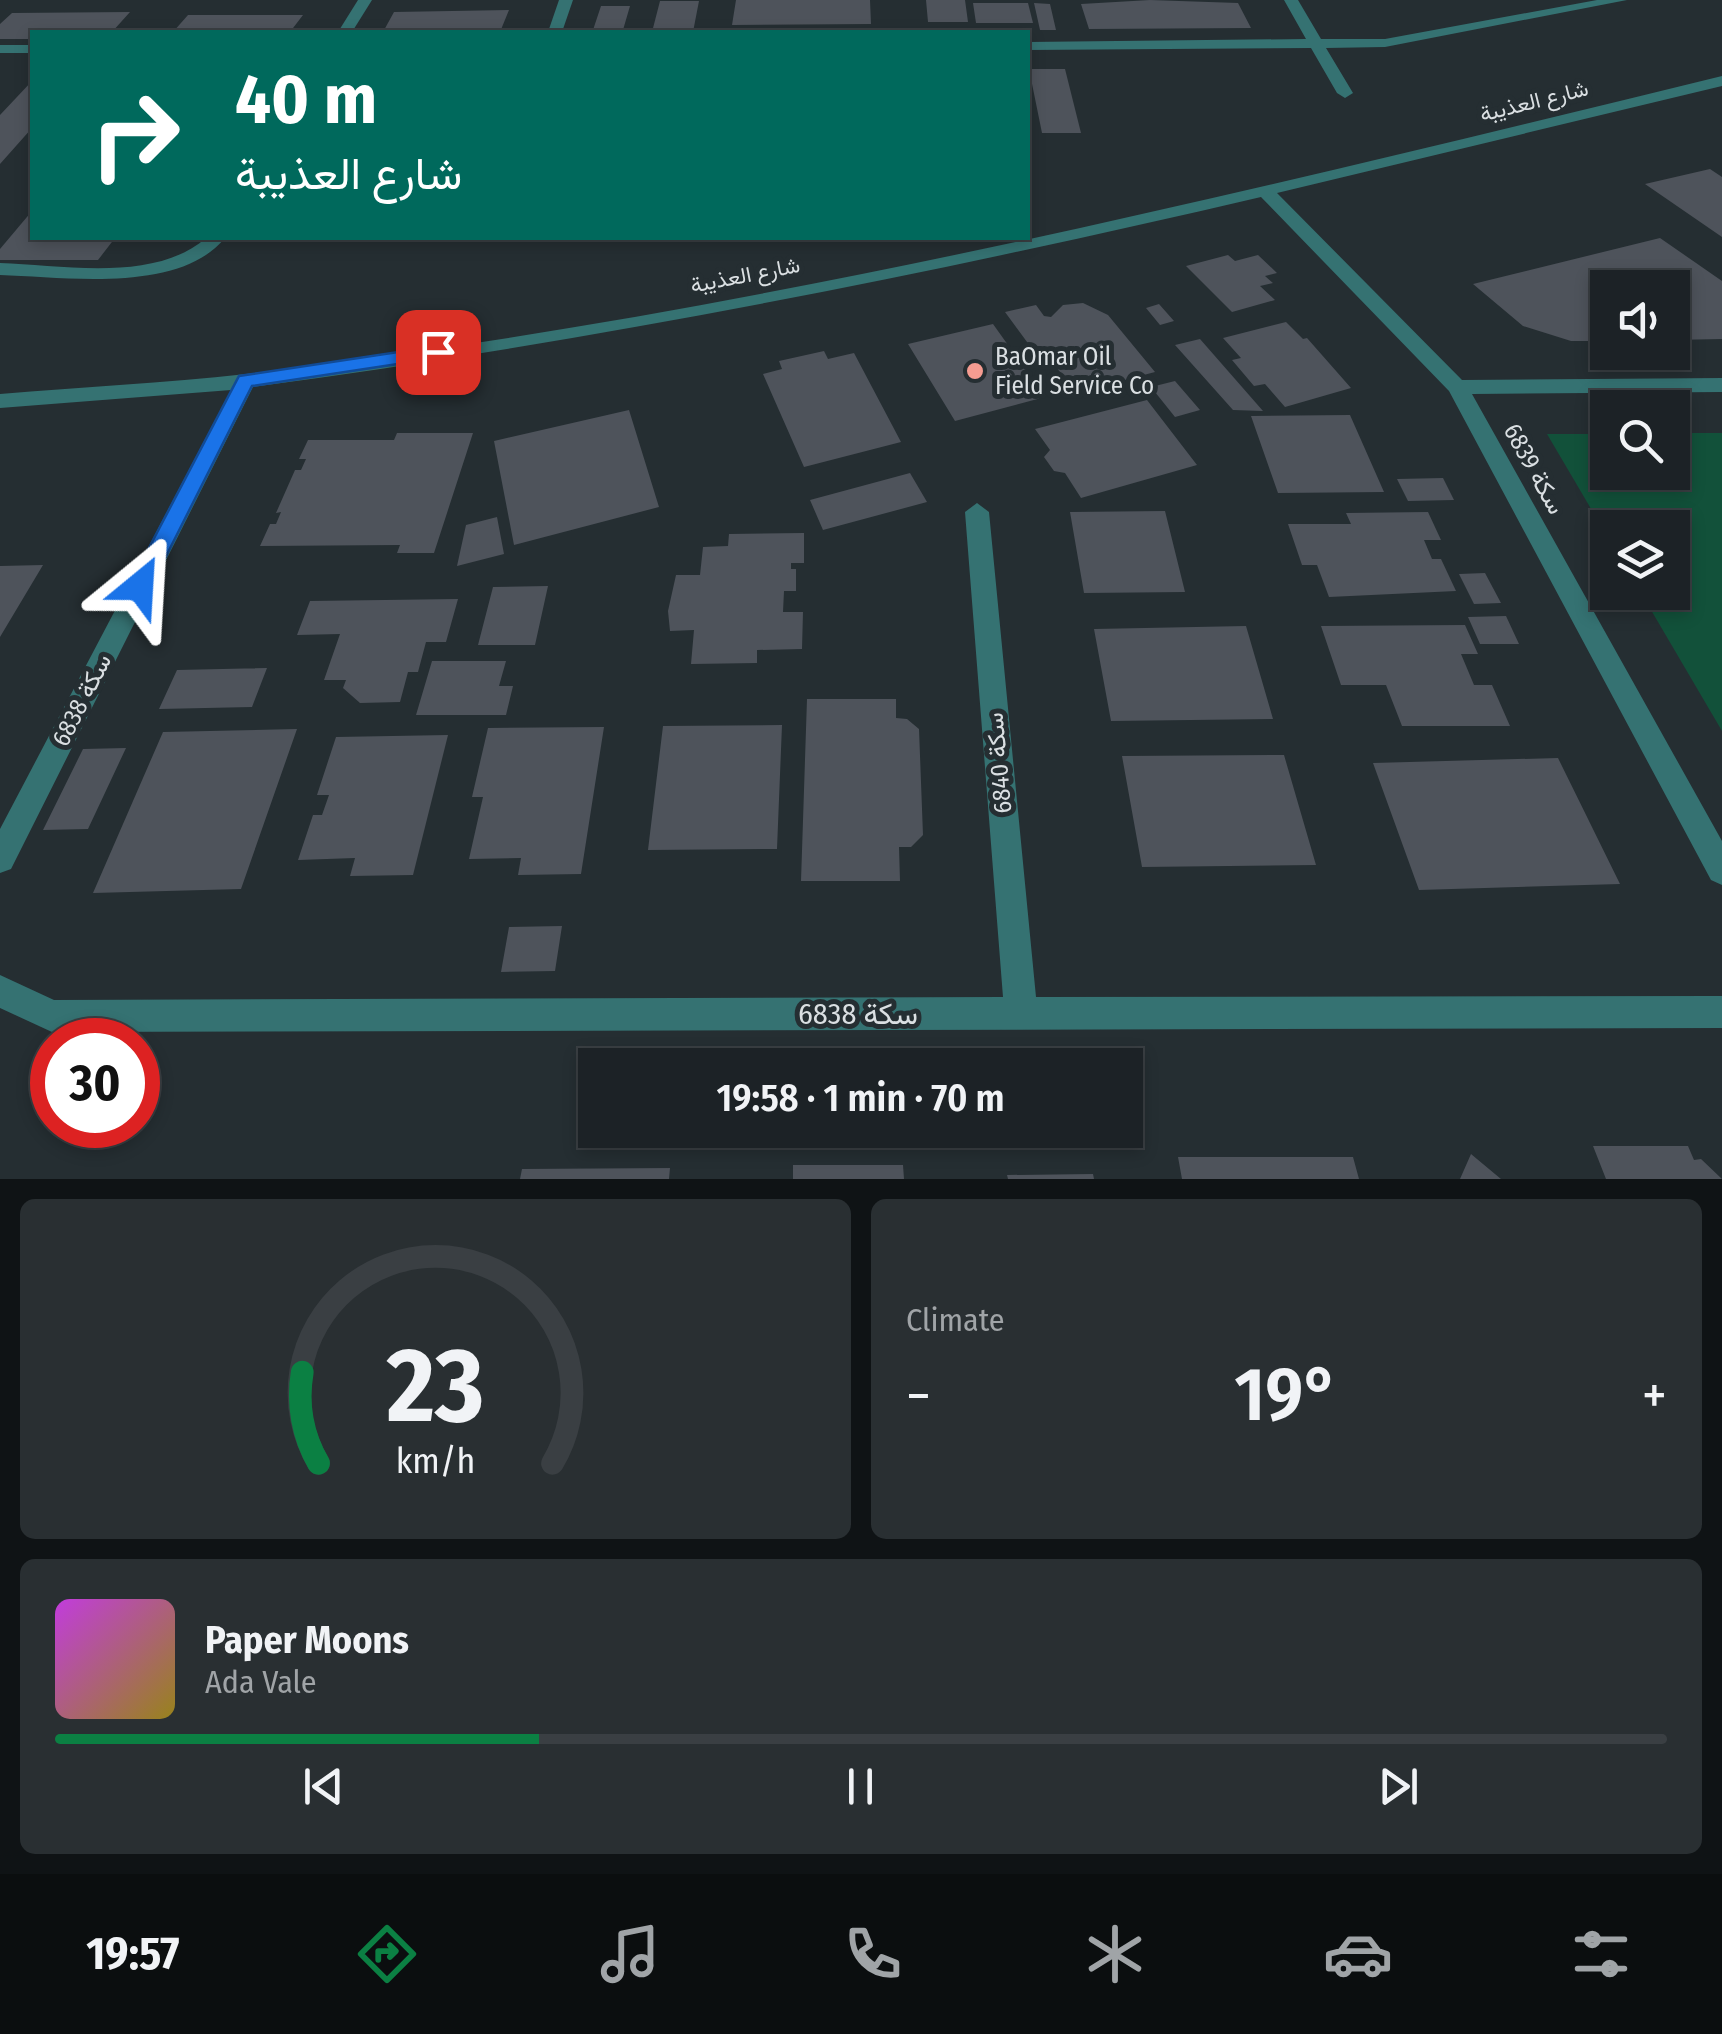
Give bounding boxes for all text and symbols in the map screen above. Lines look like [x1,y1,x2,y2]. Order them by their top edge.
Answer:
text: 40 m [235,58,377,142]
icon: right [70,70,200,200]
street label: شارع العذيبة [1477,74,1591,129]
text: شارع العذيبة [235,147,462,201]
street label: شارع العذيبة [688,251,802,300]
map controls [1590,270,1690,610]
button: sound [1590,270,1690,370]
pin [396,310,481,395]
icon: arrive [411,325,466,380]
place label: BaOmar Oil Field Service Co [995,342,1154,401]
marker: BaOmar Oil Field Service Co [964,360,986,382]
button: search [1590,390,1690,490]
street label: سكة 6839 [1497,418,1571,520]
button: layers [1590,510,1690,610]
position arrow [88,534,192,638]
street label: سكة 6838 [46,649,118,751]
street label: سكة 6840 [980,711,1018,815]
street label: سكة 6838 [798,996,918,1032]
speed limit sign: 30 [30,1018,160,1148]
text: 19:58 · 1 min · 70 m [716,1075,1005,1121]
text: Climate [906,1301,1005,1339]
text: 23 [386,1324,484,1449]
text: 19° [1234,1350,1339,1440]
text: − [906,1363,931,1429]
text: + [1642,1363,1667,1429]
text: km/h [396,1440,475,1482]
text: Paper Moons [205,1617,409,1663]
text: Ada Vale [205,1663,317,1701]
icon: previous [296,1759,351,1814]
icon: pause [833,1759,888,1814]
icon: next [1371,1759,1426,1814]
icon: directions [352,1919,422,1989]
icon: music [595,1919,665,1989]
icon: phone [838,1919,908,1989]
icon: climate [1080,1919,1150,1989]
icon: car [1323,1919,1393,1989]
icon: filters [1566,1919,1636,1989]
text: 19:57 [86,1927,180,1981]

